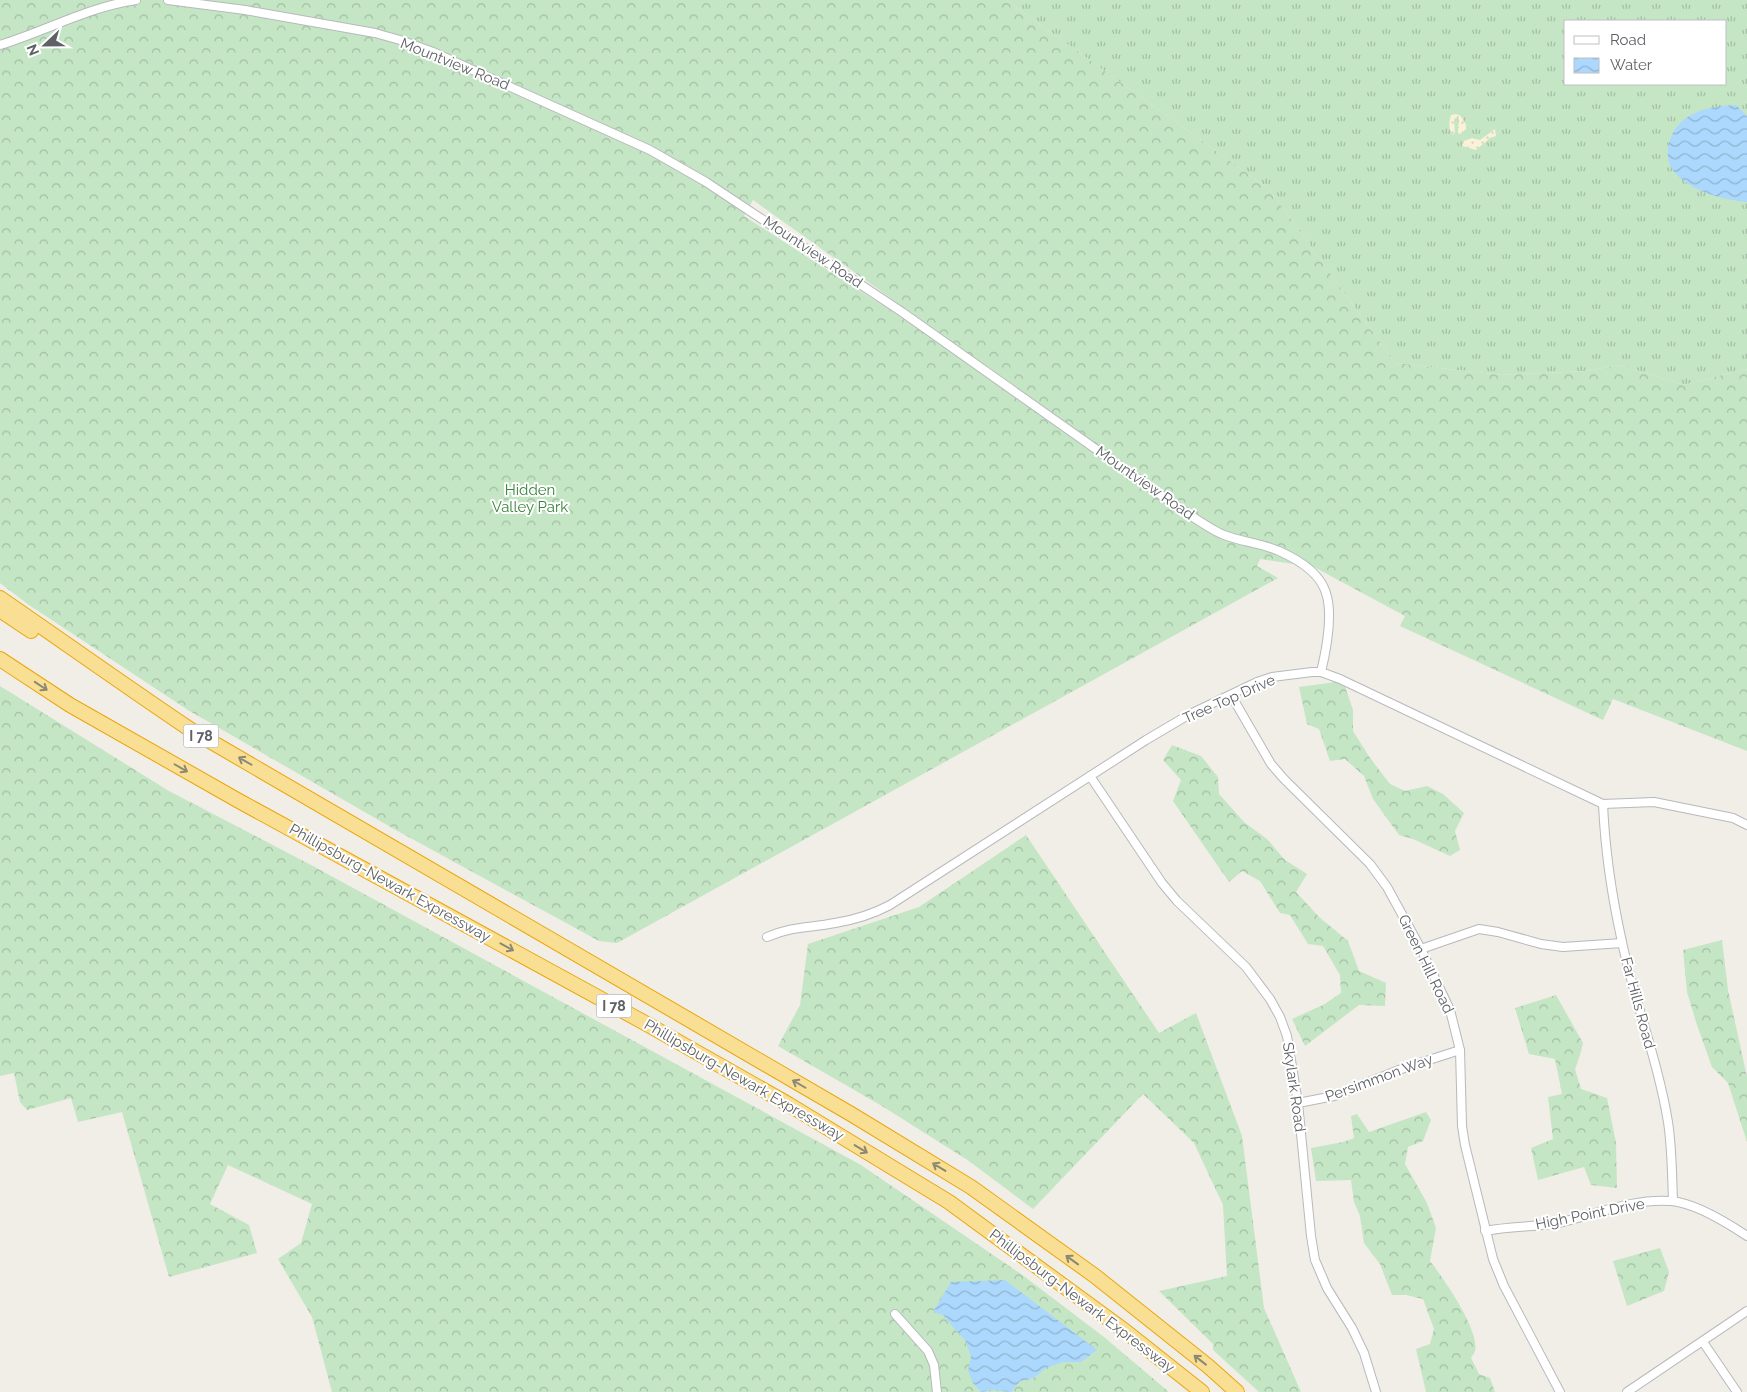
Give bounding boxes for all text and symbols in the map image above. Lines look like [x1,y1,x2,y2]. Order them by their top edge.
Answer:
north arrow [20,20,70,70]
legend [1564,20,1727,85]
text: Road [1610,31,1646,49]
street label: Mountview Road [398,34,512,94]
text: N [24,42,42,58]
text: Water [1610,56,1653,74]
street label: Mountview Road [760,212,866,292]
street label: Mountview Road [1092,442,1198,524]
park label: Hidden Valley Park [492,481,568,516]
street label: Tree Top Drive [1180,671,1278,727]
one-way arrow [33,681,47,691]
road number: I 78 [184,724,218,748]
one-way arrow [238,756,252,766]
one-way arrow [173,763,188,773]
street label: Phillipsburg-Newark Expressway [286,820,494,946]
street label: Green Hill Road [1394,912,1458,1016]
one-way arrow [499,943,514,953]
street label: Far Hills Road [1617,955,1659,1051]
road number: I 78 [596,994,632,1018]
street label: Phillipsburg-Newark Expressway [641,1015,847,1145]
street label: Skylark Road [1279,1041,1309,1133]
street label: Persimmon Way [1323,1050,1435,1106]
one-way arrow [792,1079,807,1089]
one-way arrow [854,1144,868,1154]
one-way arrow [932,1162,946,1173]
street label: High Point Drive [1534,1195,1646,1233]
street label: Phillipsburg-Newark Expressway [986,1225,1178,1377]
one-way arrow [1066,1255,1080,1265]
one-way arrow [1194,1355,1207,1366]

